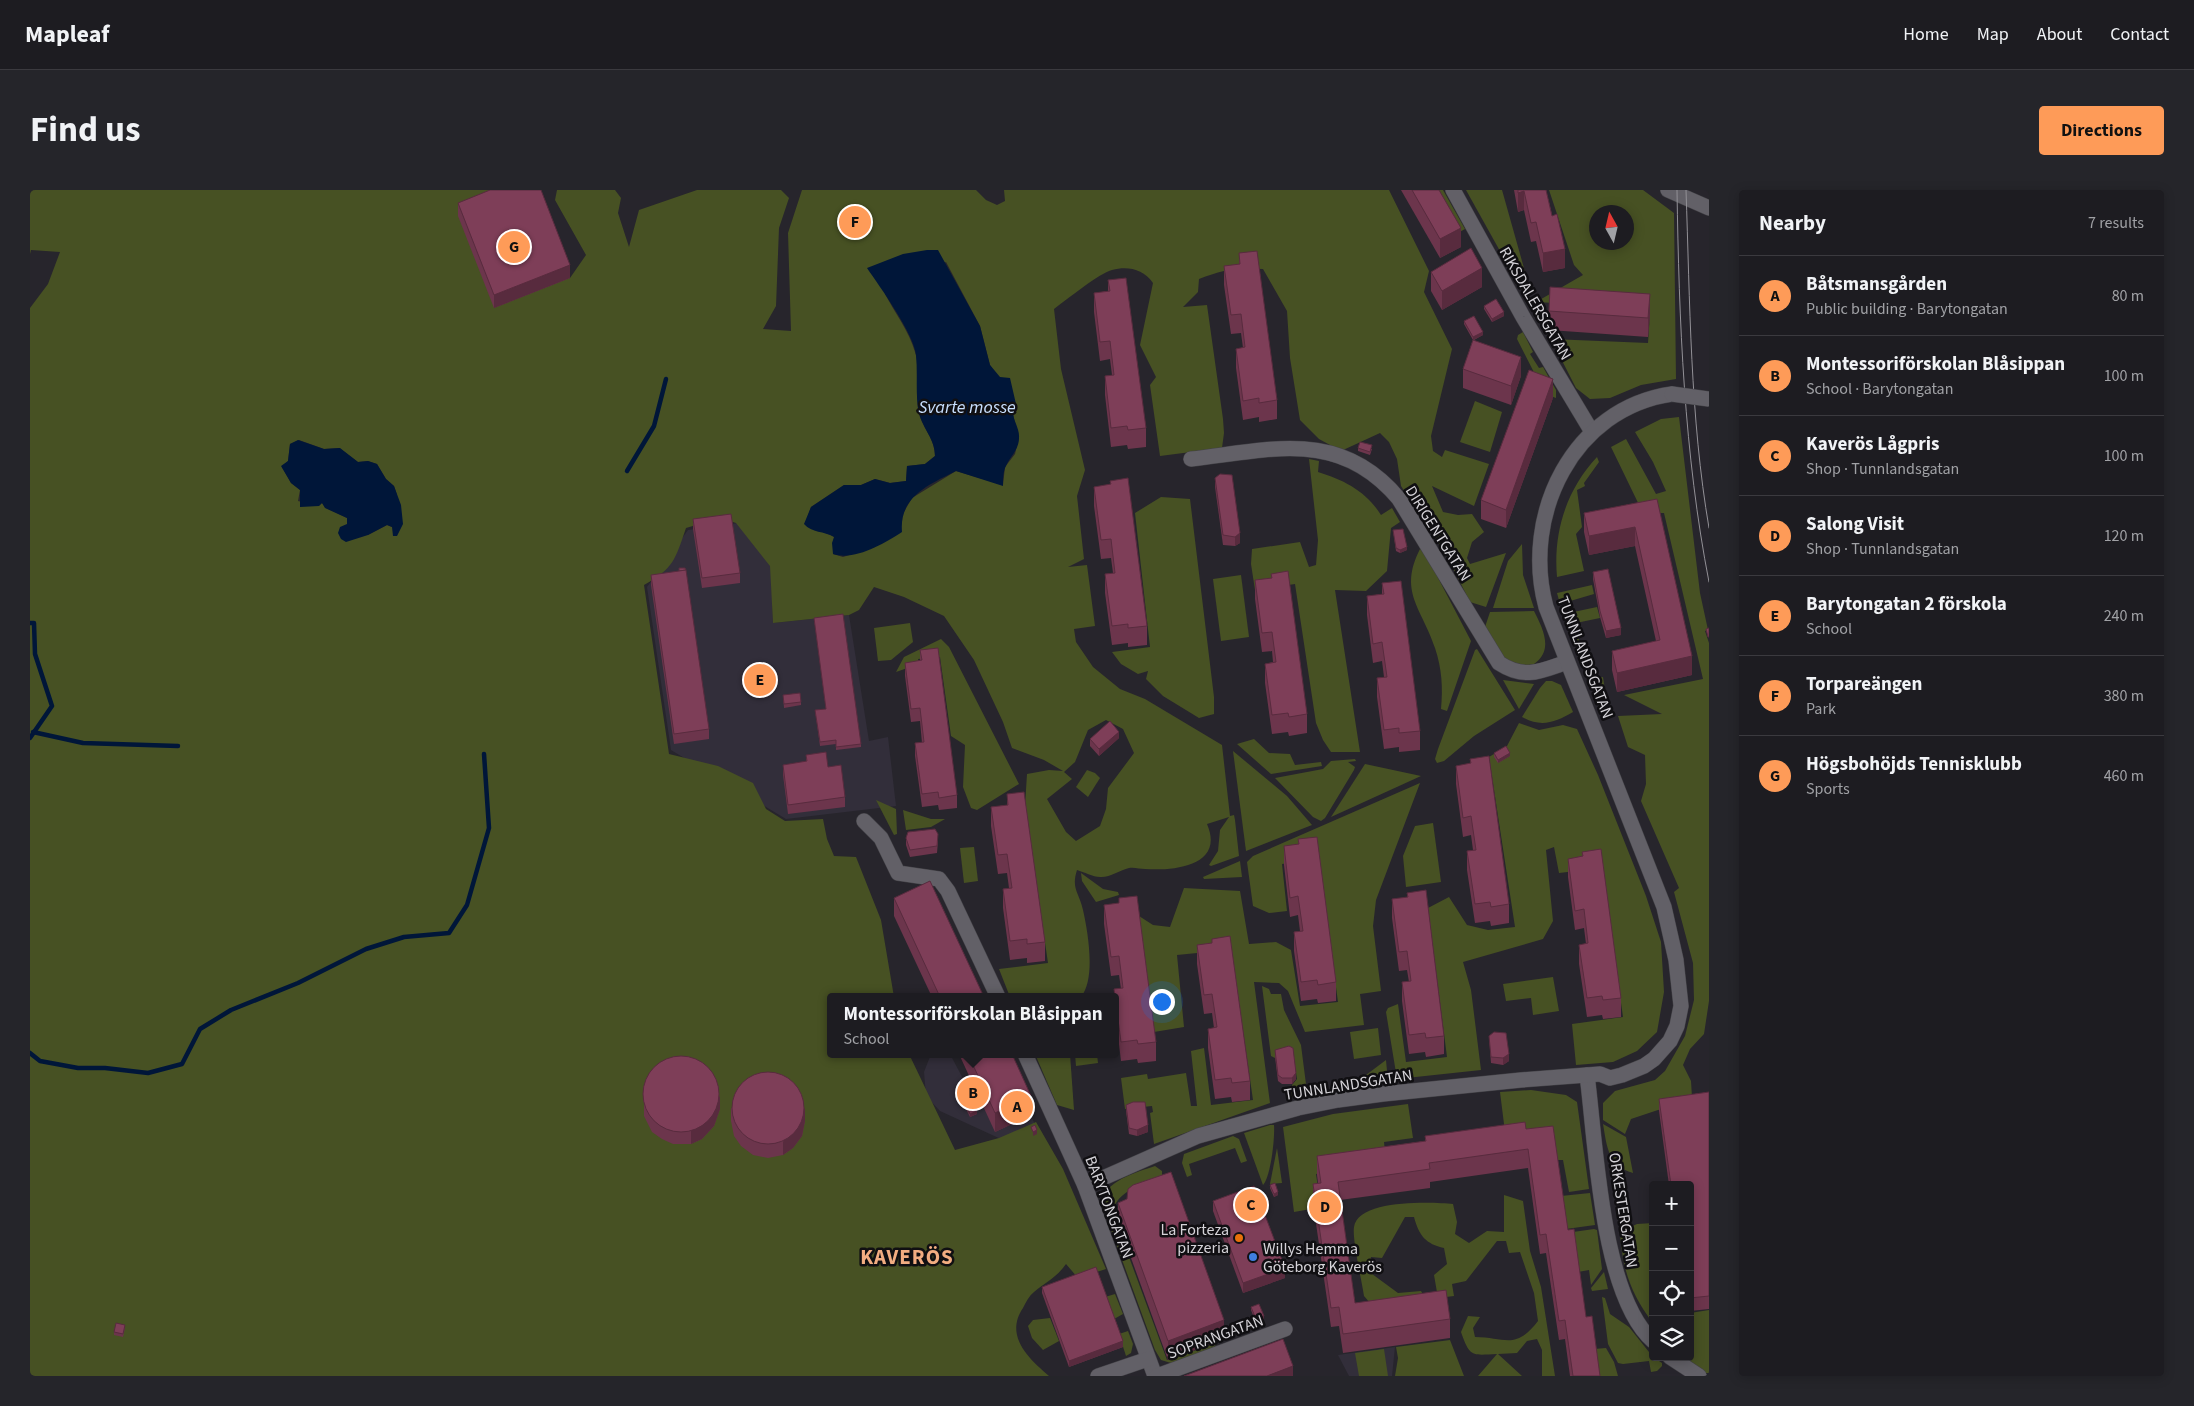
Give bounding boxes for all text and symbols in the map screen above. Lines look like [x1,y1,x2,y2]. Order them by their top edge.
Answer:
text: Mapleaf [25,17,110,52]
text: Home [1903,22,1949,47]
text: Map [1977,22,2009,47]
text: About [2037,22,2082,47]
text: Contact [2110,22,2169,47]
text: Find us [30,105,140,155]
button: Directions [2039,106,2164,155]
pin: F [839,203,871,241]
north arrow [1589,205,1634,250]
text: Nearby [1759,208,1826,238]
text: 7 results [2088,212,2144,234]
pin: G [498,228,530,266]
street label: RIKSDALERSGATAN [1494,243,1577,364]
text: Båtsmansgården [1806,271,1947,298]
text: A [1770,285,1780,307]
text: 80 m [2112,285,2144,307]
text: Public building · Barytongatan [1806,298,2008,320]
text: Montessoriförskolan Blåsippan [1806,351,2065,378]
text: B [1770,365,1780,387]
text: 100 m [2104,365,2144,387]
text: School · Barytongatan [1806,378,1953,400]
water label: Svarte mosse [918,395,1016,420]
text: Kaverös Lågpris [1806,431,1939,458]
text: C [1770,445,1780,467]
text: 100 m [2104,445,2144,467]
text: Shop · Tunnlandsgatan [1806,458,1959,480]
street label: DIRIGENTGATAN [1400,482,1476,586]
text: Salong Visit [1806,511,1904,538]
text: D [1770,525,1780,547]
text: 120 m [2104,525,2144,547]
text: Shop · Tunnlandsgatan [1806,538,1959,560]
text: Barytongatan 2 förskola [1806,591,2007,618]
street label: TUNNLANDSGATAN [1552,593,1619,722]
text: E [1771,605,1779,627]
text: 240 m [2104,605,2144,627]
text: School [1806,618,1852,640]
pin: E [744,661,776,699]
text: Torpareängen [1806,671,1922,698]
text: F [1771,685,1779,707]
text: 380 m [2104,685,2144,707]
text: Park [1806,698,1836,720]
text: Högsbohöjds Tennisklubb [1806,751,2022,778]
text: G [1770,765,1780,787]
text: 460 m [2104,765,2144,787]
text: Sports [1806,778,1850,800]
your location [1149,989,1175,1015]
popup [827,993,1119,1058]
text: Montessoriförskolan Blåsippan [843,1001,1103,1028]
text: School [843,1028,889,1050]
street label: TUNNLANDSGATAN [1283,1064,1414,1106]
pin: B [957,1074,989,1112]
pin: A [1001,1088,1033,1126]
street label: ORKESTERGATAN [1603,1151,1643,1269]
street label: BARYTONGATAN [1079,1153,1139,1262]
map controls [1649,1181,1694,1361]
button: + [1649,1181,1694,1226]
pin: C [1235,1186,1267,1224]
pin: D [1309,1188,1341,1226]
place label: La Forteza pizzeria [1160,1219,1229,1259]
button: − [1649,1226,1694,1271]
marker: La Forteza pizzeria [1233,1232,1245,1244]
place label: Willys Hemma Göteborg Kaverös [1263,1238,1382,1278]
district label: KAVERÖS [860,1242,954,1272]
marker: Willys Hemma Göteborg Kaverös [1247,1251,1259,1263]
button: locate [1649,1271,1694,1316]
street label: SOPRANGATAN [1164,1309,1267,1365]
button: layers [1649,1316,1694,1361]

